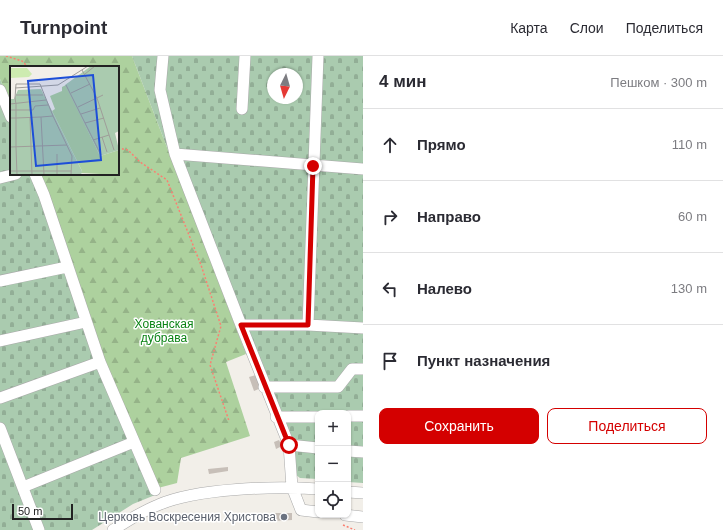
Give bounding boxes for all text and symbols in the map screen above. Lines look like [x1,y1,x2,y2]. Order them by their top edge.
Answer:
text: Turnpoint [20,17,107,38]
text: Карта [510,20,548,36]
text: Слои [570,20,604,36]
text: Поделиться [626,20,703,36]
inset map [10,66,119,175]
north arrow [267,68,303,104]
text: 4 мин [379,72,426,91]
text: Пешком · 300 m [610,75,707,90]
icon: ahead [379,134,401,156]
text: Прямо [417,136,466,153]
text: 110 m [672,137,707,152]
route end [304,157,322,175]
icon: right [379,206,401,228]
text: Направо [417,208,481,225]
text: 60 m [678,209,707,224]
icon: left [379,278,401,300]
text: Налево [417,280,472,297]
text: 130 m [671,281,707,296]
park label: Хованская дубрава [135,317,193,345]
icon: arrive [379,350,401,372]
text: Пункт назначения [417,352,550,369]
button: Сохранить [379,408,539,444]
button: Поделиться [547,408,707,444]
map controls [315,410,351,518]
button: + [315,410,351,446]
route start [280,436,298,454]
button: − [315,446,351,482]
button: locate [315,482,351,518]
scale bar [12,502,73,521]
text: 50 m [18,505,42,517]
place label: Церковь Воскресения Христова [98,510,276,524]
marker: Церковь Воскресения Христова [279,512,289,522]

